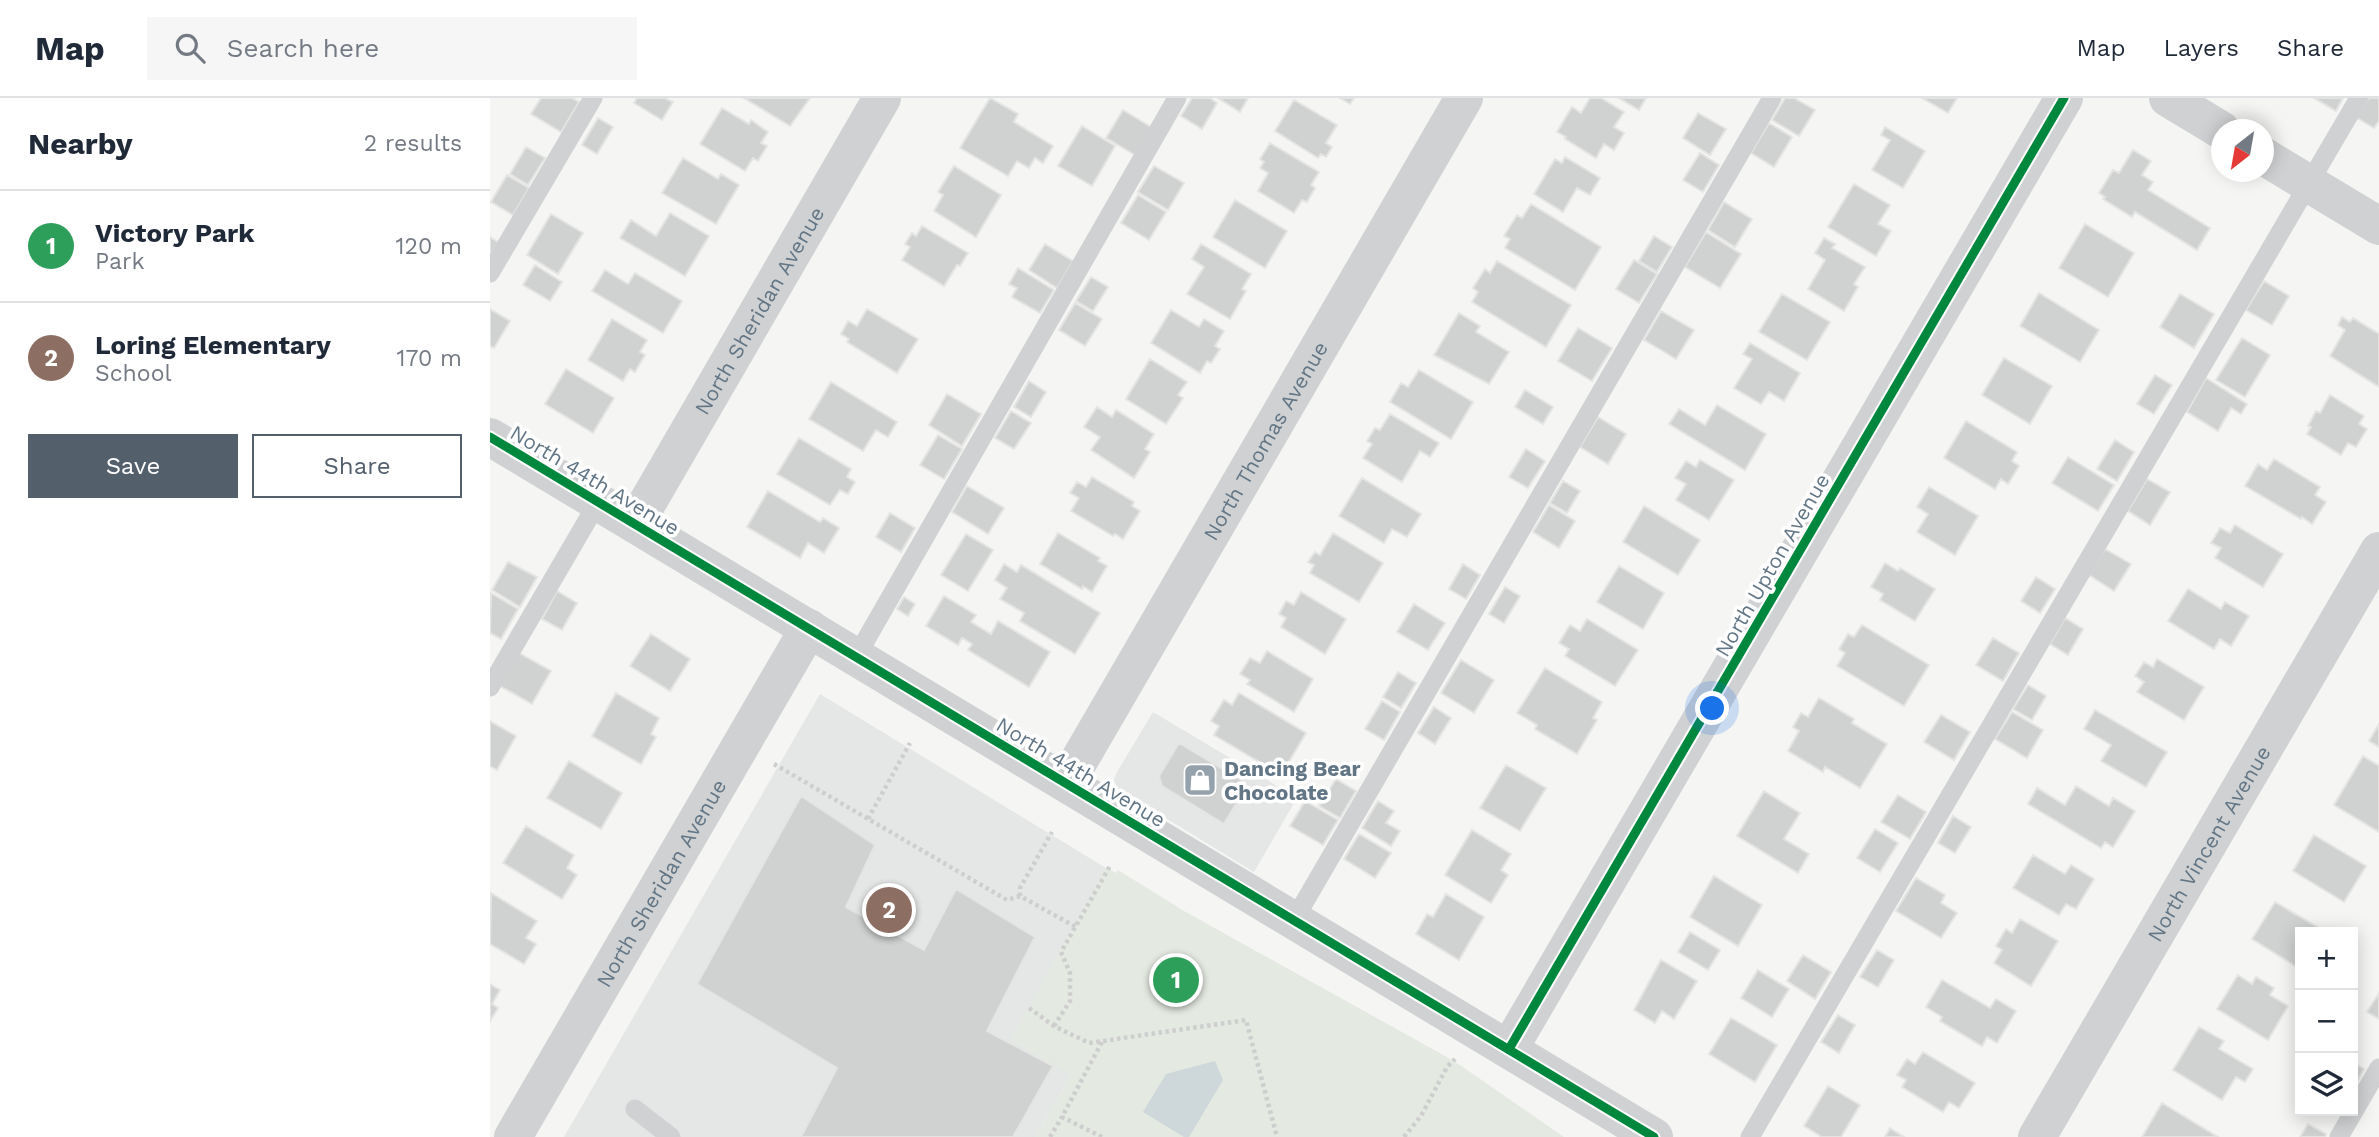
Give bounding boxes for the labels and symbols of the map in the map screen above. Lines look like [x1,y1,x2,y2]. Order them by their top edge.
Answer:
north arrow [2211,119,2274,182]
street label: North Sheridan Avenue [689,202,829,419]
street label: North Thomas Avenue [1197,337,1332,544]
street label: North 44th Avenue [506,420,684,540]
street label: North Upton Avenue [1709,469,1835,661]
your location [1695,691,1729,725]
street label: North 44th Avenue [992,712,1170,832]
street label: North Vincent Avenue [2142,741,2275,946]
place label: Dancing Bear Chocolate [1224,756,1361,805]
shop icon: Dancing Bear Chocolate [1181,761,1219,799]
street label: North Sheridan Avenue [591,774,731,991]
pin: 2 [866,884,912,936]
pin: 1 [1153,954,1199,1006]

